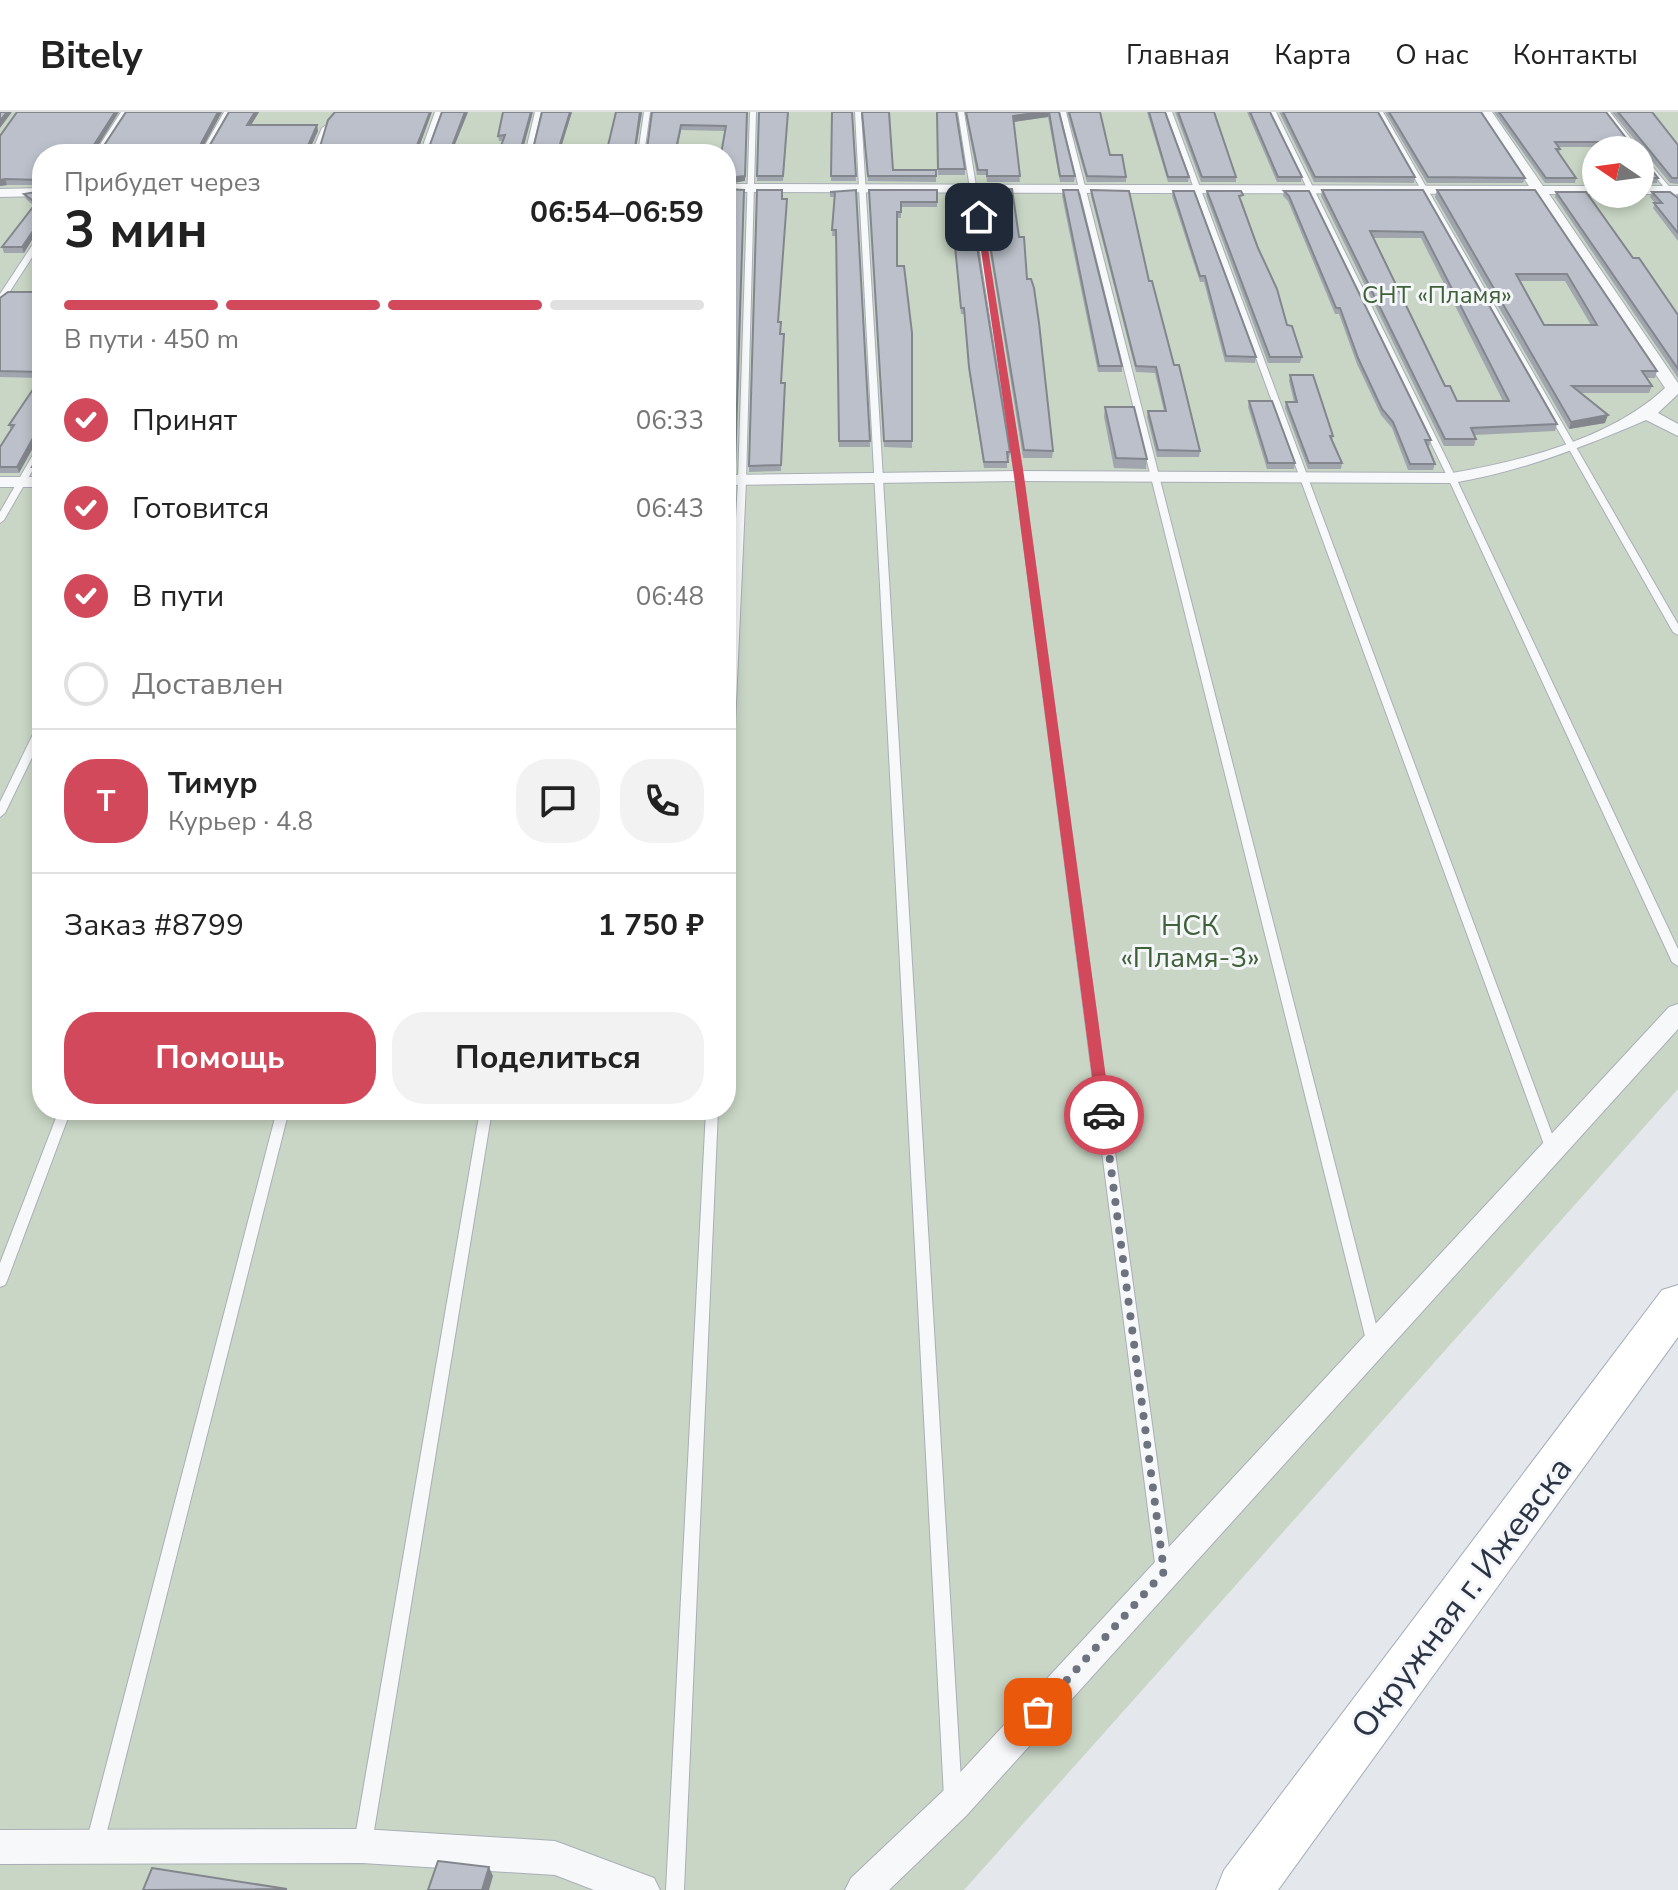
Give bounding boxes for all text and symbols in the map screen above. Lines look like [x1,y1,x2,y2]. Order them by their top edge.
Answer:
text: Bitely [40,30,142,81]
text: Главная [1126,36,1230,74]
text: Карта [1274,36,1351,74]
text: О нас [1395,36,1469,74]
text: Контакты [1513,36,1638,74]
north arrow [1582,136,1654,208]
map controls [1582,136,1654,208]
text: Прибудет через [64,165,261,200]
pin [945,183,1013,251]
text: 06:54–06:59 [530,192,704,233]
text: 3 мин [64,194,208,265]
icon: home [957,195,1001,239]
park label: СНТ «Пламя» [1362,279,1512,311]
text: В пути · 450 m [64,322,239,357]
icon: check [64,398,108,442]
text: Принят [132,400,237,441]
text: 06:33 [636,403,704,438]
icon: check [64,486,108,530]
text: Готовится [132,488,269,529]
text: 06:43 [636,491,704,526]
icon: check [64,574,108,618]
text: В пути [132,576,224,617]
text: 06:48 [636,579,704,614]
text: Доставлен [132,664,284,705]
button: chat [516,759,600,843]
button: phone [620,759,704,843]
text: Тимур [168,763,258,804]
text: Т [97,781,115,822]
text: Курьер · 4.8 [168,804,313,839]
text: Заказ #8799 [64,905,244,946]
text: 1 750 ₽ [598,905,704,946]
park label: НСК «Пламя-3» [1120,907,1260,977]
button: Помощь [64,1012,376,1104]
button: Поделиться [392,1012,704,1104]
courier [1064,1075,1144,1155]
icon: car [1082,1093,1126,1137]
street label: Окружная г. Ижевска [1341,1447,1583,1748]
pin [1004,1678,1072,1746]
icon: bag [1016,1690,1060,1734]

